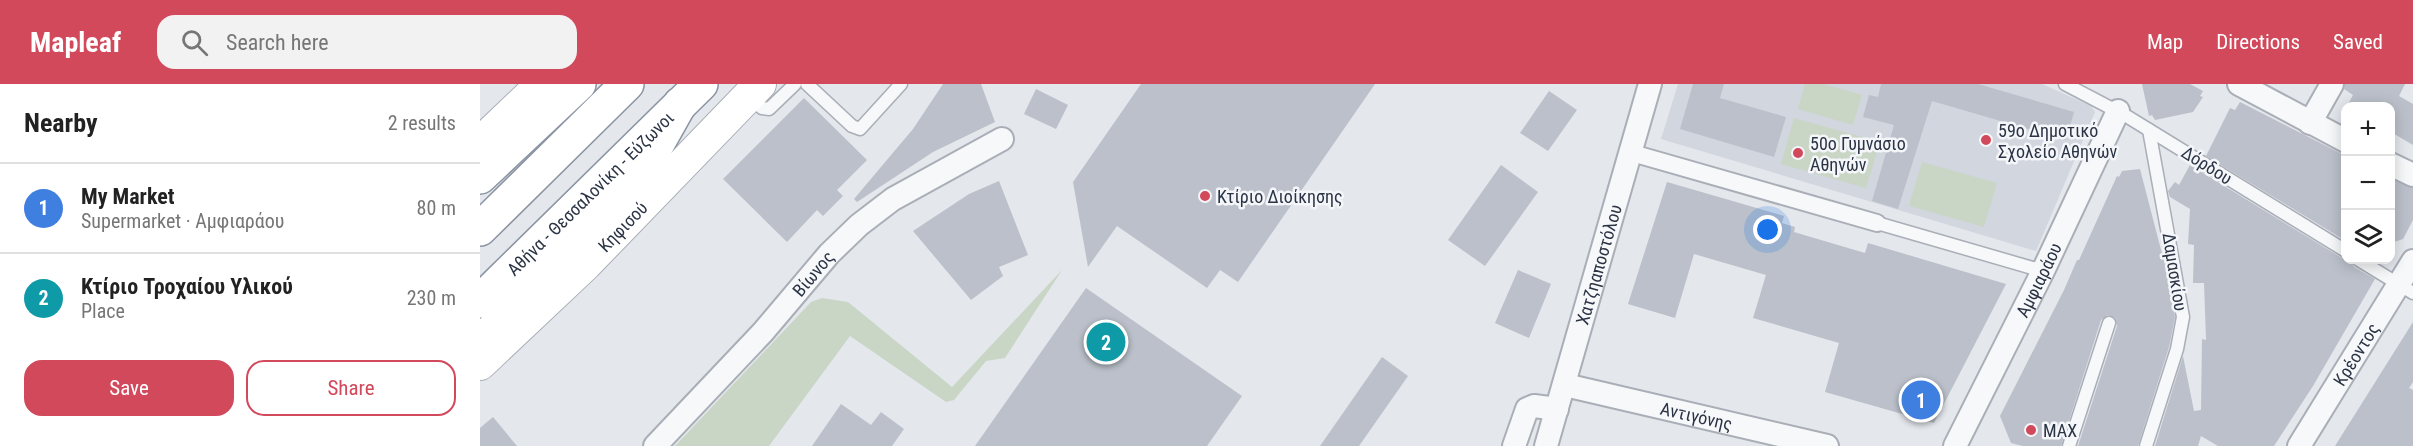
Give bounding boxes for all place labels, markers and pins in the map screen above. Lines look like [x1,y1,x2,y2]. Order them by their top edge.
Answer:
place label: 59ο Δημοτικό Σχολείο Αθηνών [1998,120,2118,162]
place label: 50ο Γυμνάσιο Αθηνών [1810,133,1906,175]
marker: 59ο Δημοτικό Σχολείο Αθηνών [1979,133,1993,147]
marker: 50ο Γυμνάσιο Αθηνών [1791,146,1805,160]
place label: Κτίριο Διοίκησης [1217,186,1343,207]
marker: Κτίριο Διοίκησης [1198,189,1212,203]
pin: 2 [1086,320,1126,364]
pin: 1 [1902,378,1940,422]
place label: MAX [2043,420,2077,441]
marker: MAX [2024,423,2038,437]

